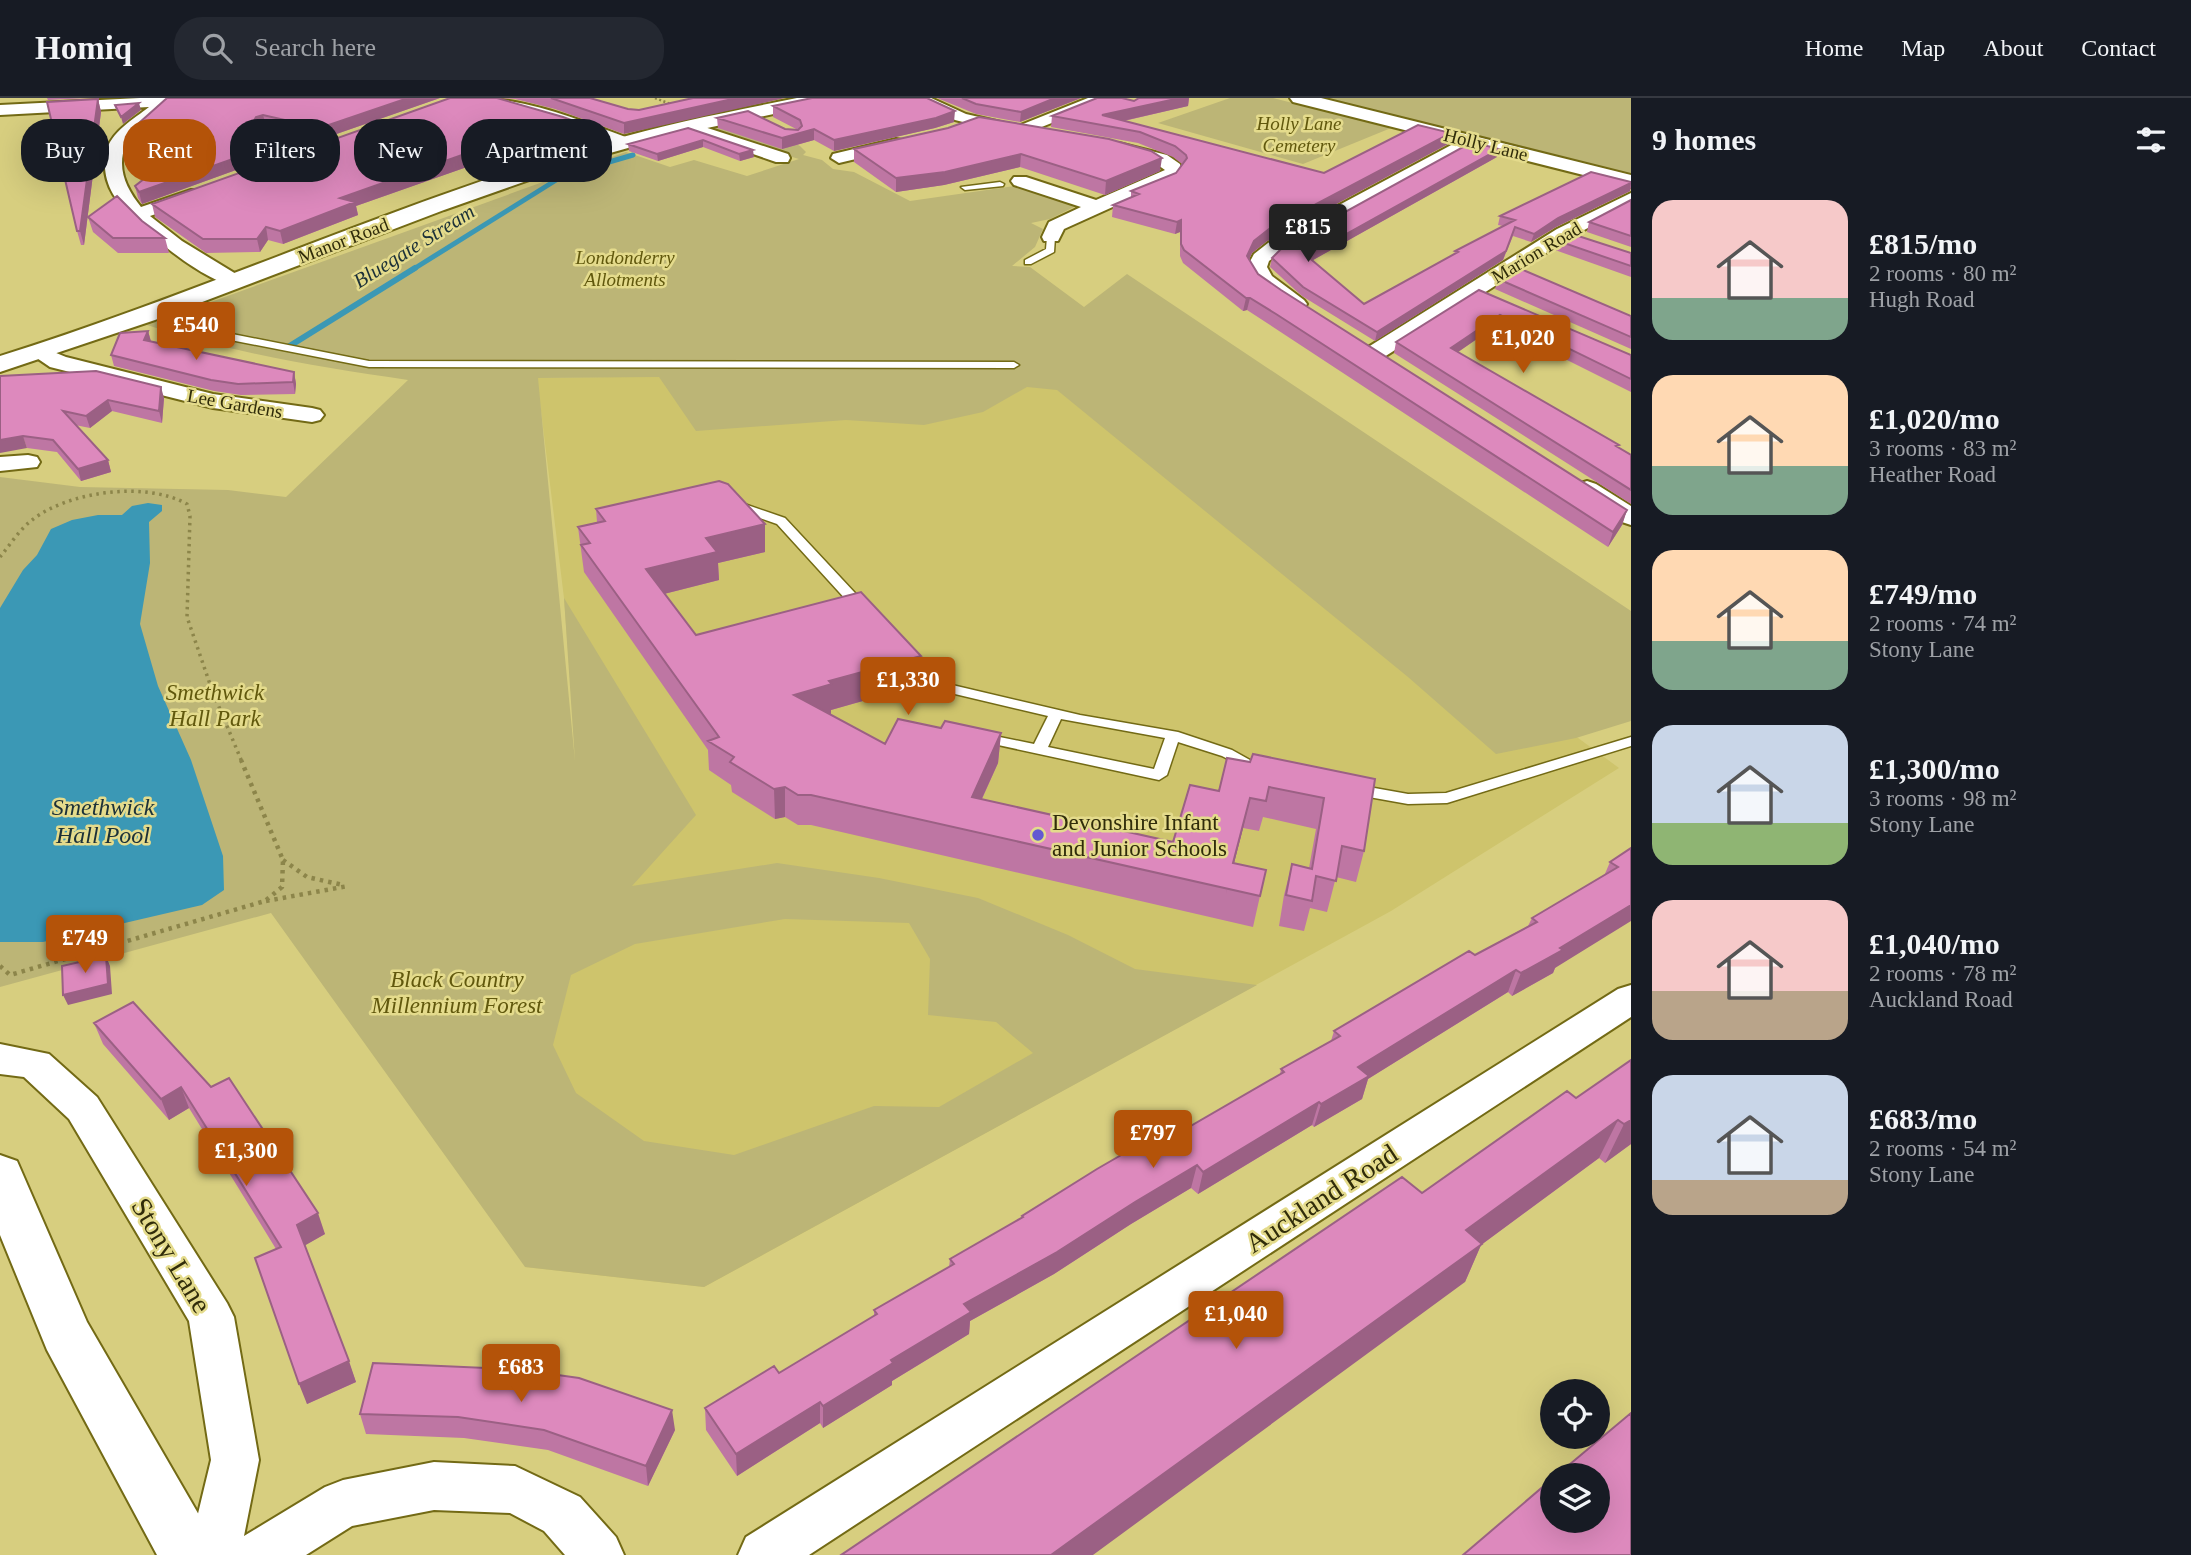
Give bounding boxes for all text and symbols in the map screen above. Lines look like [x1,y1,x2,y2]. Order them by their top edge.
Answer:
search box [174,17,664,80]
icon: search [198,29,236,67]
text: Homiq [35,30,132,66]
text: Search here [254,33,376,62]
text: Home [1805,35,1863,61]
text: Map [1901,35,1945,61]
text: About [1983,35,2043,61]
text: Contact [2081,35,2156,61]
park label: Holly Lane Cemetery [1256,113,1341,156]
chip: Buy [21,119,109,182]
chip: Rent [123,119,216,182]
chip: Filters [230,119,340,182]
chip: New [354,119,447,182]
chip: Apartment [461,119,612,182]
icon: filters [2132,121,2170,159]
text: 9 homes [1652,123,1756,156]
street label: Holly Lane [1442,124,1530,165]
water label: Bluegate Stream [349,199,479,293]
pin: £815 [1267,204,1349,264]
street label: Manor Road [295,213,392,267]
text: £815 [1285,214,1331,239]
street label: Marion Road [1488,217,1585,287]
text: £815/mo [1869,227,1977,260]
icon: home [1708,228,1792,312]
park label: Londonderry Allotments [574,247,675,290]
text: 2 rooms · 80 m² [1869,261,2016,286]
text: Hugh Road [1869,287,1974,312]
pin: £540 [155,302,237,362]
text: £540 [173,312,219,337]
pin: £1,020 [1466,316,1580,375]
text: £1,020 [1491,325,1555,350]
street label: Lee Gardens [186,385,284,422]
text: £1,020/mo [1869,402,2000,435]
icon: home [1708,403,1792,487]
text: 3 rooms · 83 m² [1869,436,2016,461]
text: Heather Road [1869,462,1996,487]
text: £749/mo [1869,577,1977,610]
icon: home [1708,578,1792,662]
text: 2 rooms · 74 m² [1869,611,2016,636]
text: Stony Lane [1869,637,1974,662]
pin: £1,330 [851,658,965,717]
text: £1,330 [876,667,940,692]
park label: Smethwick Hall Park [166,680,265,731]
text: £1,300/mo [1869,752,2000,785]
icon: home [1708,753,1792,837]
text: 3 rooms · 98 m² [1869,786,2016,811]
water label: Smethwick Hall Pool [52,794,155,848]
place label: Devonshire Infant and Junior Schools [1052,810,1227,861]
text: Stony Lane [1869,812,1974,837]
marker: Devonshire Infant and Junior Schools [1030,827,1046,843]
pin: £749 [44,916,126,975]
text: £749 [62,925,108,950]
text: £1,040/mo [1869,927,2000,960]
icon: home [1708,928,1792,1012]
text: 2 rooms · 78 m² [1869,961,2016,986]
park label: Black Country Millennium Forest [371,967,543,1018]
text: Auckland Road [1869,987,2013,1012]
text: £683/mo [1869,1102,1977,1135]
icon: home [1708,1103,1792,1187]
pin: £797 [1112,1110,1194,1170]
text: £797 [1130,1120,1176,1145]
pin: £1,300 [189,1128,303,1188]
text: 2 rooms · 54 m² [1869,1136,2016,1161]
text: £1,300 [214,1138,278,1163]
street label: Auckland Road [1239,1138,1403,1259]
text: Stony Lane [1869,1162,1974,1187]
street label: Stony Lane [125,1192,218,1318]
pin: £1,040 [1179,1292,1293,1351]
text: £1,040 [1204,1301,1268,1326]
pin: £683 [480,1344,562,1404]
text: £683 [498,1354,544,1379]
map controls [1540,1379,1610,1533]
button: locate [1540,1379,1610,1449]
button: layers [1540,1463,1610,1533]

